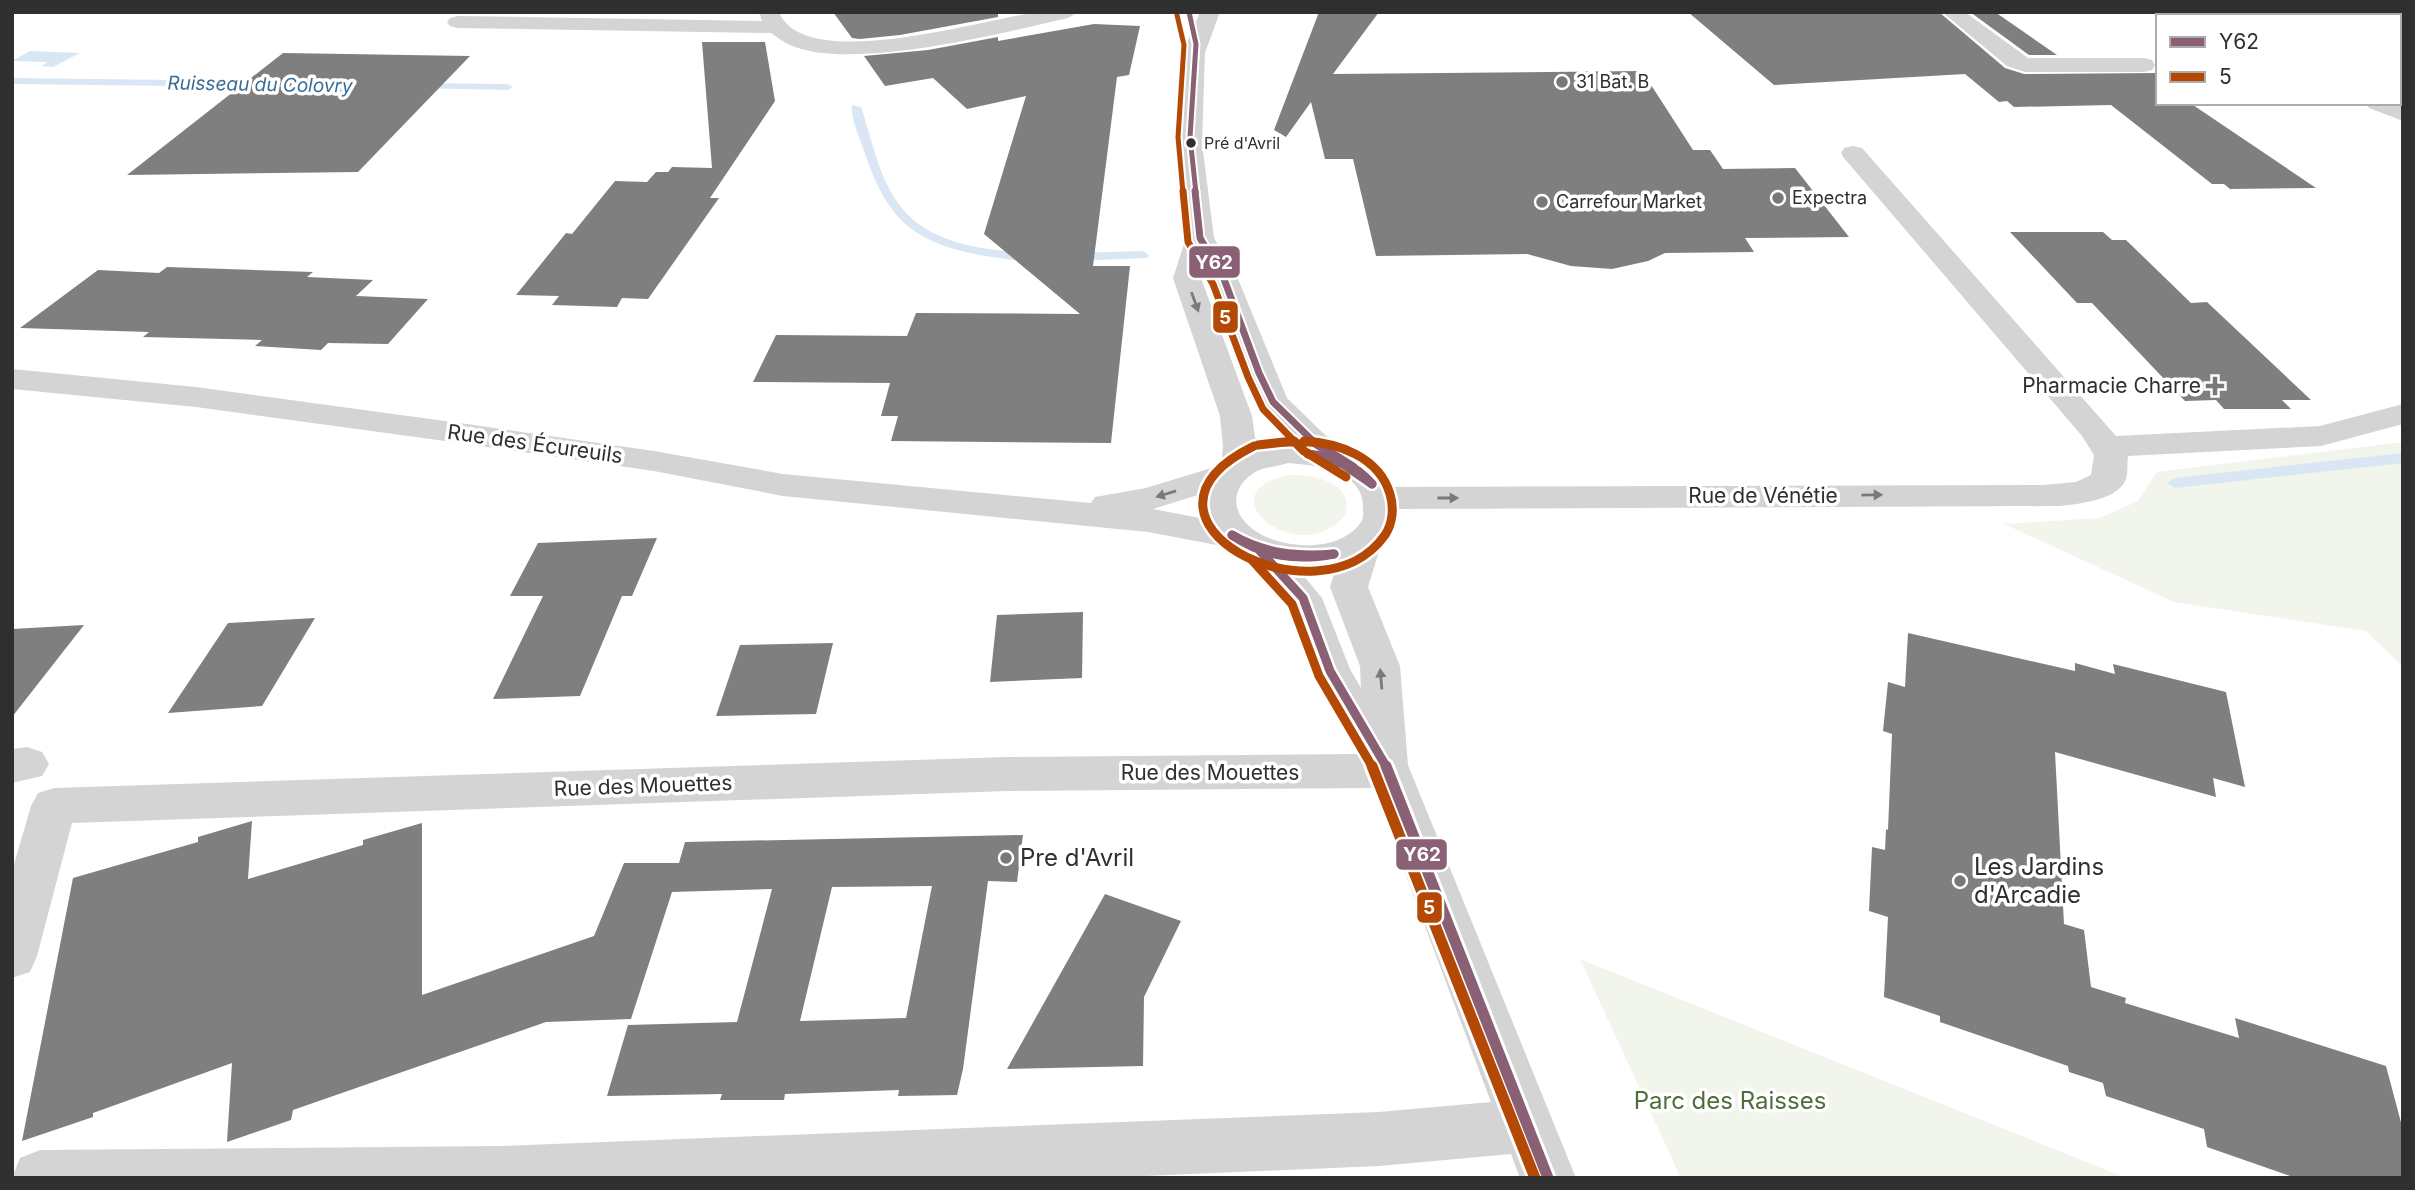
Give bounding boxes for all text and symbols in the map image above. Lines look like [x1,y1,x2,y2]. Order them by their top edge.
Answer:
legend [2156,14,2401,105]
text: Y62 [2219,29,2259,54]
text: 5 [2219,64,2232,89]
water label: Ruisseau du Colovry [167,71,354,98]
place label: 31 Bat. B [1576,71,1649,92]
marker: 31 Bat. B [1554,74,1570,90]
place label: Pré d'Avril [1204,133,1280,153]
marker: Pré d'Avril [1184,136,1198,150]
place label: Expectra [1792,187,1867,208]
marker: Expectra [1770,190,1786,206]
place label: Carrefour Market [1556,191,1702,212]
marker: Carrefour Market [1534,194,1550,210]
line badge: Y62 [1188,245,1241,279]
text: Y62 [1195,251,1233,274]
one-way arrow [1190,292,1201,313]
line badge: 5 [1212,300,1239,334]
text: 5 [1219,306,1231,329]
place label: Pharmacie Charre [2022,373,2201,398]
marker: Pharmacie Charre [2207,378,2223,394]
street label: Rue des Écureuils [446,418,624,468]
street label: Rue de Vénétie [1688,483,1838,508]
one-way arrow [1155,489,1176,499]
one-way arrow [1861,490,1883,501]
one-way arrow [1438,492,1460,504]
one-way arrow [1375,668,1386,690]
street label: Rue des Mouettes [1121,760,1299,785]
street label: Rue des Mouettes [553,770,733,801]
line badge: Y62 [1395,838,1448,871]
place label: Pre d'Avril [1020,843,1134,872]
text: Y62 [1403,843,1441,866]
marker: Pre d'Avril [998,850,1014,866]
place label: Les Jardins d'Arcadie [1974,852,2104,909]
marker: Les Jardins d'Arcadie [1952,873,1968,889]
line badge: 5 [1416,891,1443,924]
text: 5 [1423,896,1435,919]
park label: Parc des Raisses [1634,1086,1826,1115]

